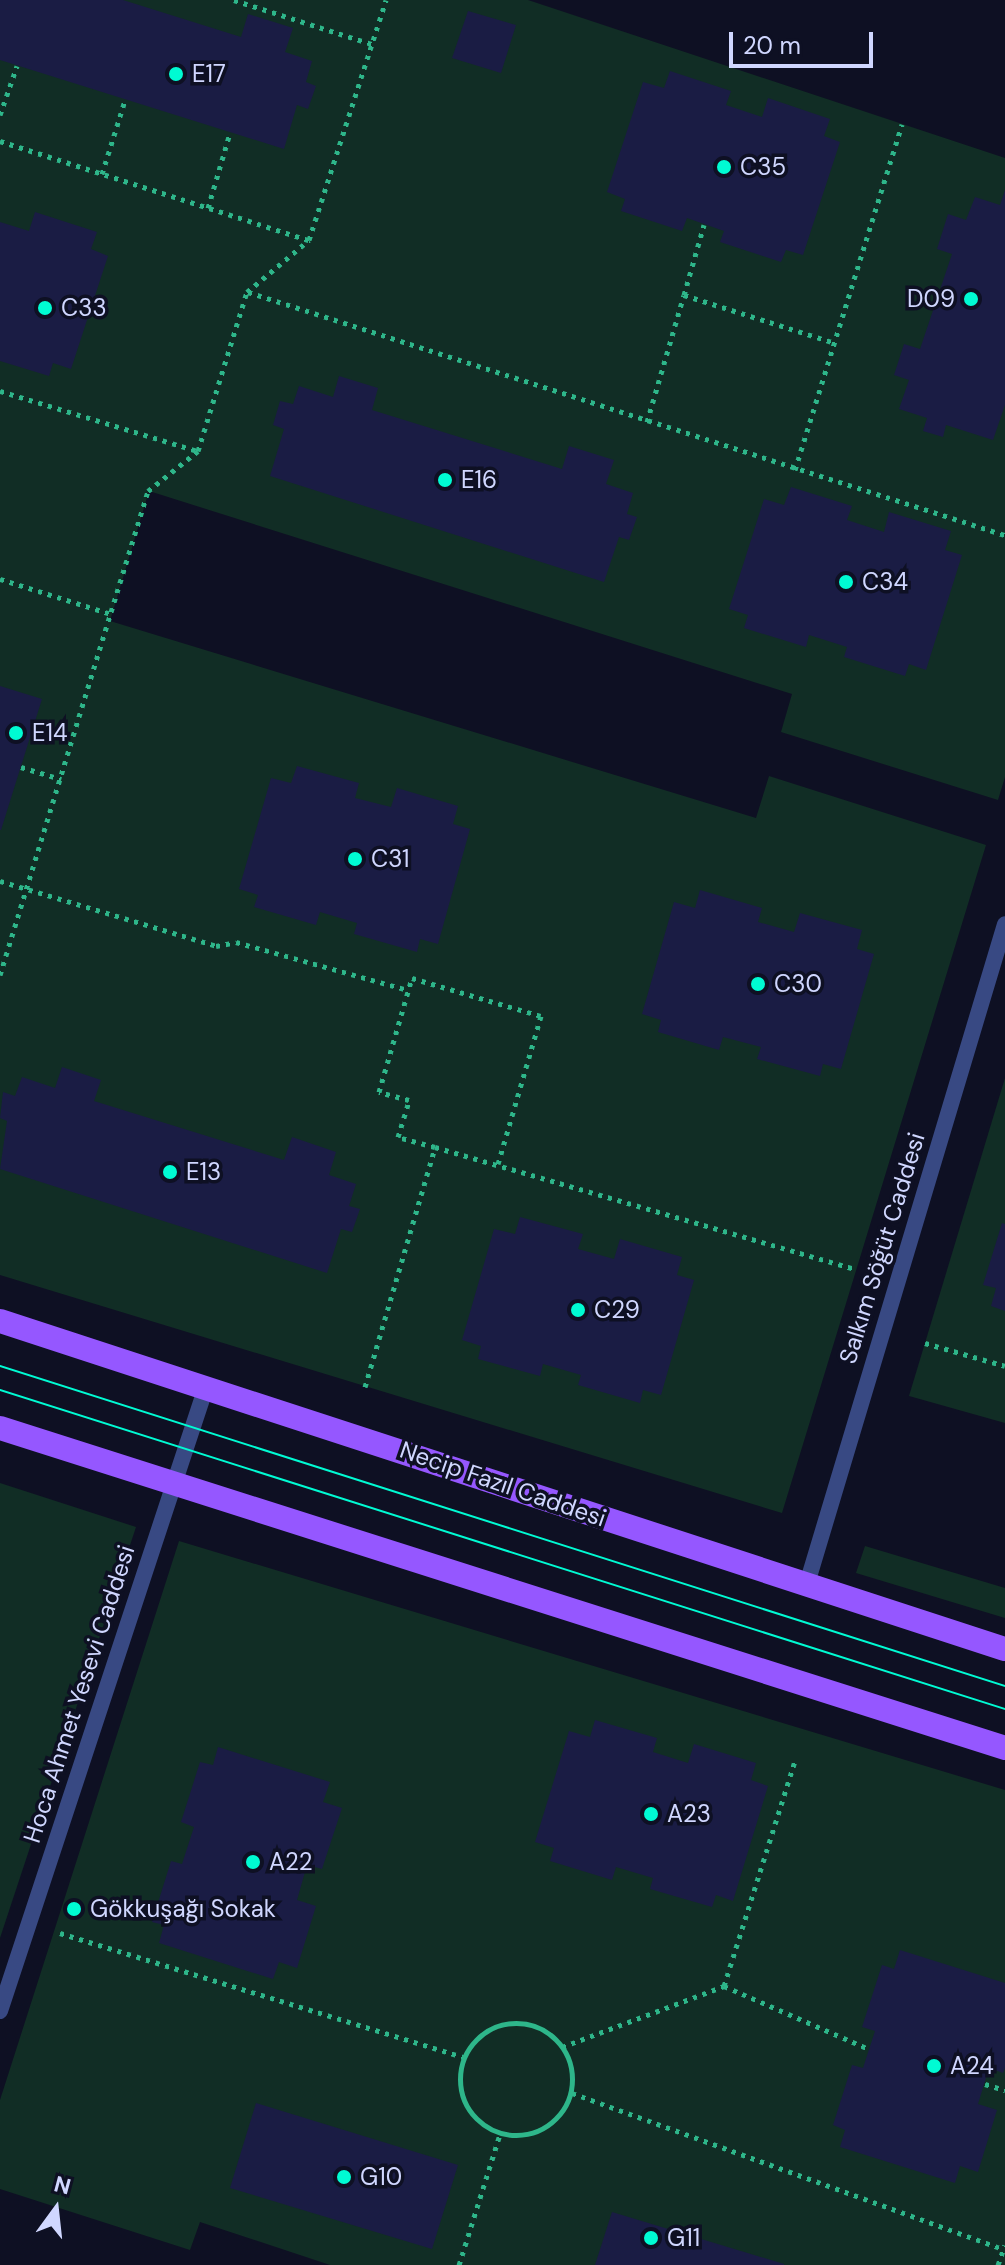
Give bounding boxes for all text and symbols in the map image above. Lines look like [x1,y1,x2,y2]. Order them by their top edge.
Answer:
scale bar [733,16,877,66]
text: 20 m [743,30,801,61]
place label: E17 [192,60,226,88]
marker: E17 [167,65,185,83]
place label: C35 [740,153,786,181]
marker: C35 [715,158,733,176]
place label: D09 [907,285,955,313]
marker: D09 [962,290,980,308]
place label: C33 [61,294,107,322]
marker: C33 [36,299,54,317]
place label: E16 [461,466,497,494]
marker: E16 [436,471,454,489]
place label: C34 [862,568,908,596]
marker: C34 [837,573,855,591]
place label: E14 [32,719,68,747]
marker: E14 [7,724,25,742]
place label: C31 [371,845,409,873]
marker: C31 [346,850,364,868]
place label: C30 [774,970,822,998]
marker: C30 [749,975,767,993]
street label: Salkım Söğüt Caddesi [833,1129,931,1367]
place label: E13 [186,1158,221,1186]
marker: E13 [161,1163,179,1181]
place label: C29 [594,1296,640,1324]
marker: C29 [569,1301,587,1319]
street label: Necip Fazıl Caddesi [396,1435,610,1533]
street label: Hoca Ahmet Yesevi Caddesi [17,1542,141,1846]
place label: A23 [667,1800,711,1828]
marker: A23 [642,1805,660,1823]
place label: A22 [269,1848,313,1876]
marker: A22 [244,1853,262,1871]
place label: Gökkuşağı Sokak [90,1895,276,1923]
marker: Gökkuşağı Sokak [65,1900,83,1918]
place label: A24 [950,2052,994,2080]
marker: A24 [925,2057,943,2075]
place label: G10 [360,2163,402,2191]
marker: G10 [335,2168,353,2186]
north arrow [16,2169,96,2249]
text: N [51,2169,74,2201]
place label: G11 [667,2224,700,2252]
marker: G11 [642,2229,660,2247]

